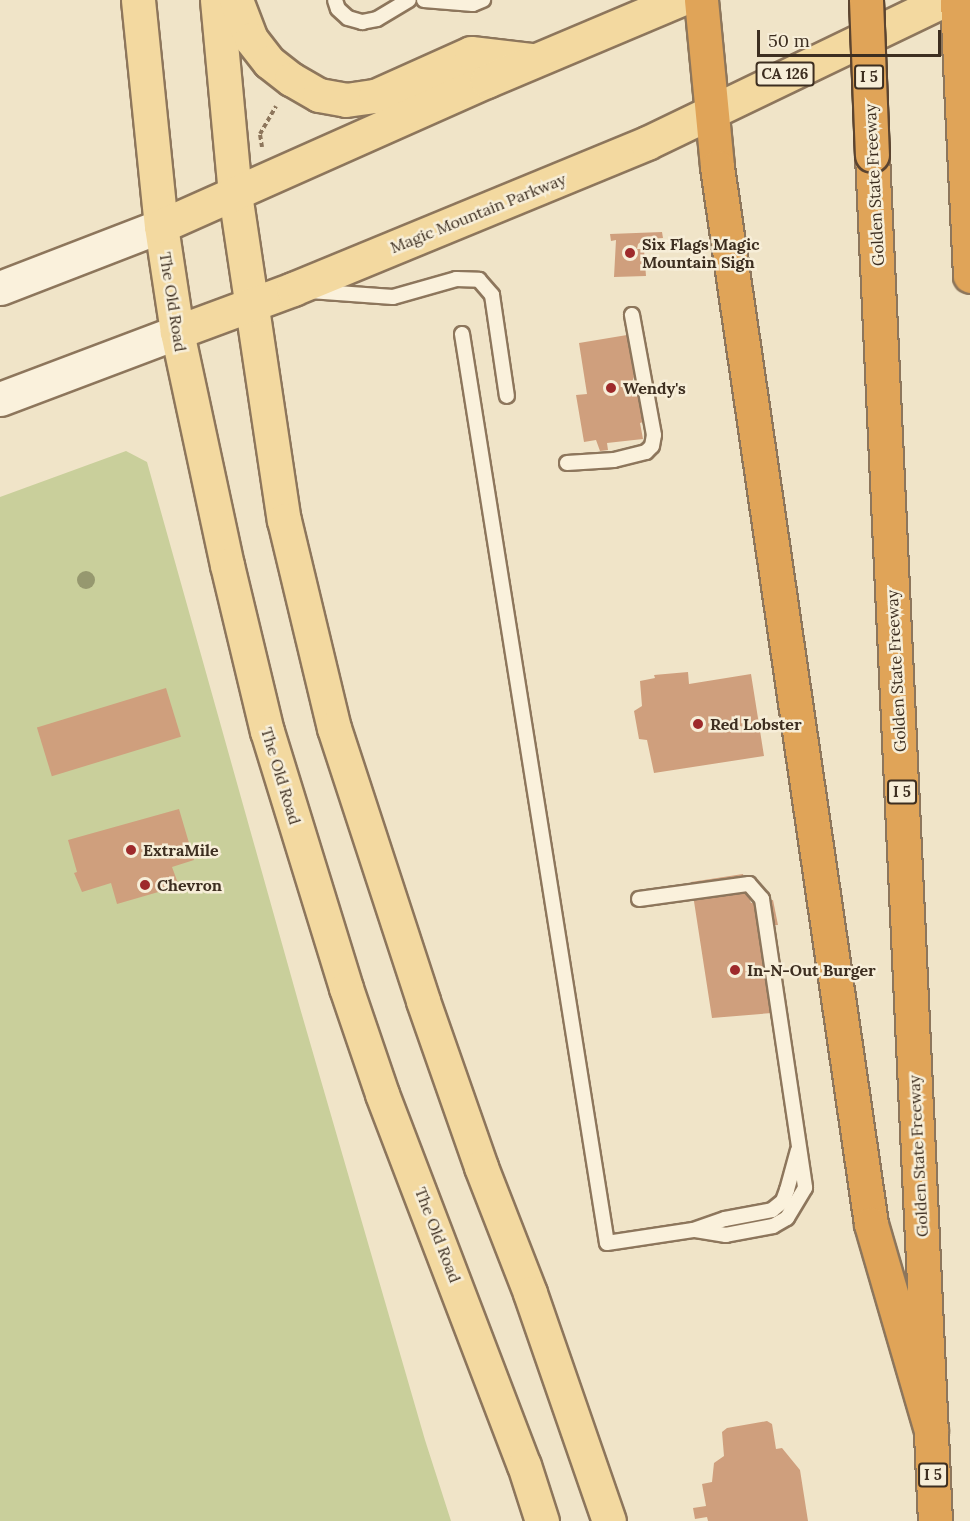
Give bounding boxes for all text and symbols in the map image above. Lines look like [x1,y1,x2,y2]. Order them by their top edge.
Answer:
scale bar [760,18,944,56]
text: 50 m [768,29,810,52]
road number: CA 126 [755,62,815,86]
road number: I 5 [854,65,884,89]
street label: Golden State Freeway [860,103,888,267]
street label: Magic Mountain Parkway [387,169,569,257]
place label: Six Flags Magic Mountain Sign [642,234,760,272]
marker: Six Flags Magic Mountain Sign [623,246,637,260]
street label: The Old Road [156,251,190,353]
place label: Wendy's [623,378,686,398]
marker: Wendy's [604,381,618,395]
street label: Golden State Freeway [882,589,910,753]
place label: Red Lobster [710,714,802,734]
marker: Red Lobster [691,717,705,731]
street label: The Old Road [257,725,305,827]
road number: I 5 [887,780,917,804]
place label: ExtraMile [143,840,219,860]
marker: ExtraMile [124,843,138,857]
place label: Chevron [157,875,222,895]
marker: Chevron [138,878,152,892]
place label: In-N-Out Burger [747,960,876,980]
marker: In-N-Out Burger [728,963,742,977]
street label: Golden State Freeway [904,1074,932,1238]
street label: The Old Road [411,1185,465,1285]
road number: I 5 [918,1463,948,1487]

